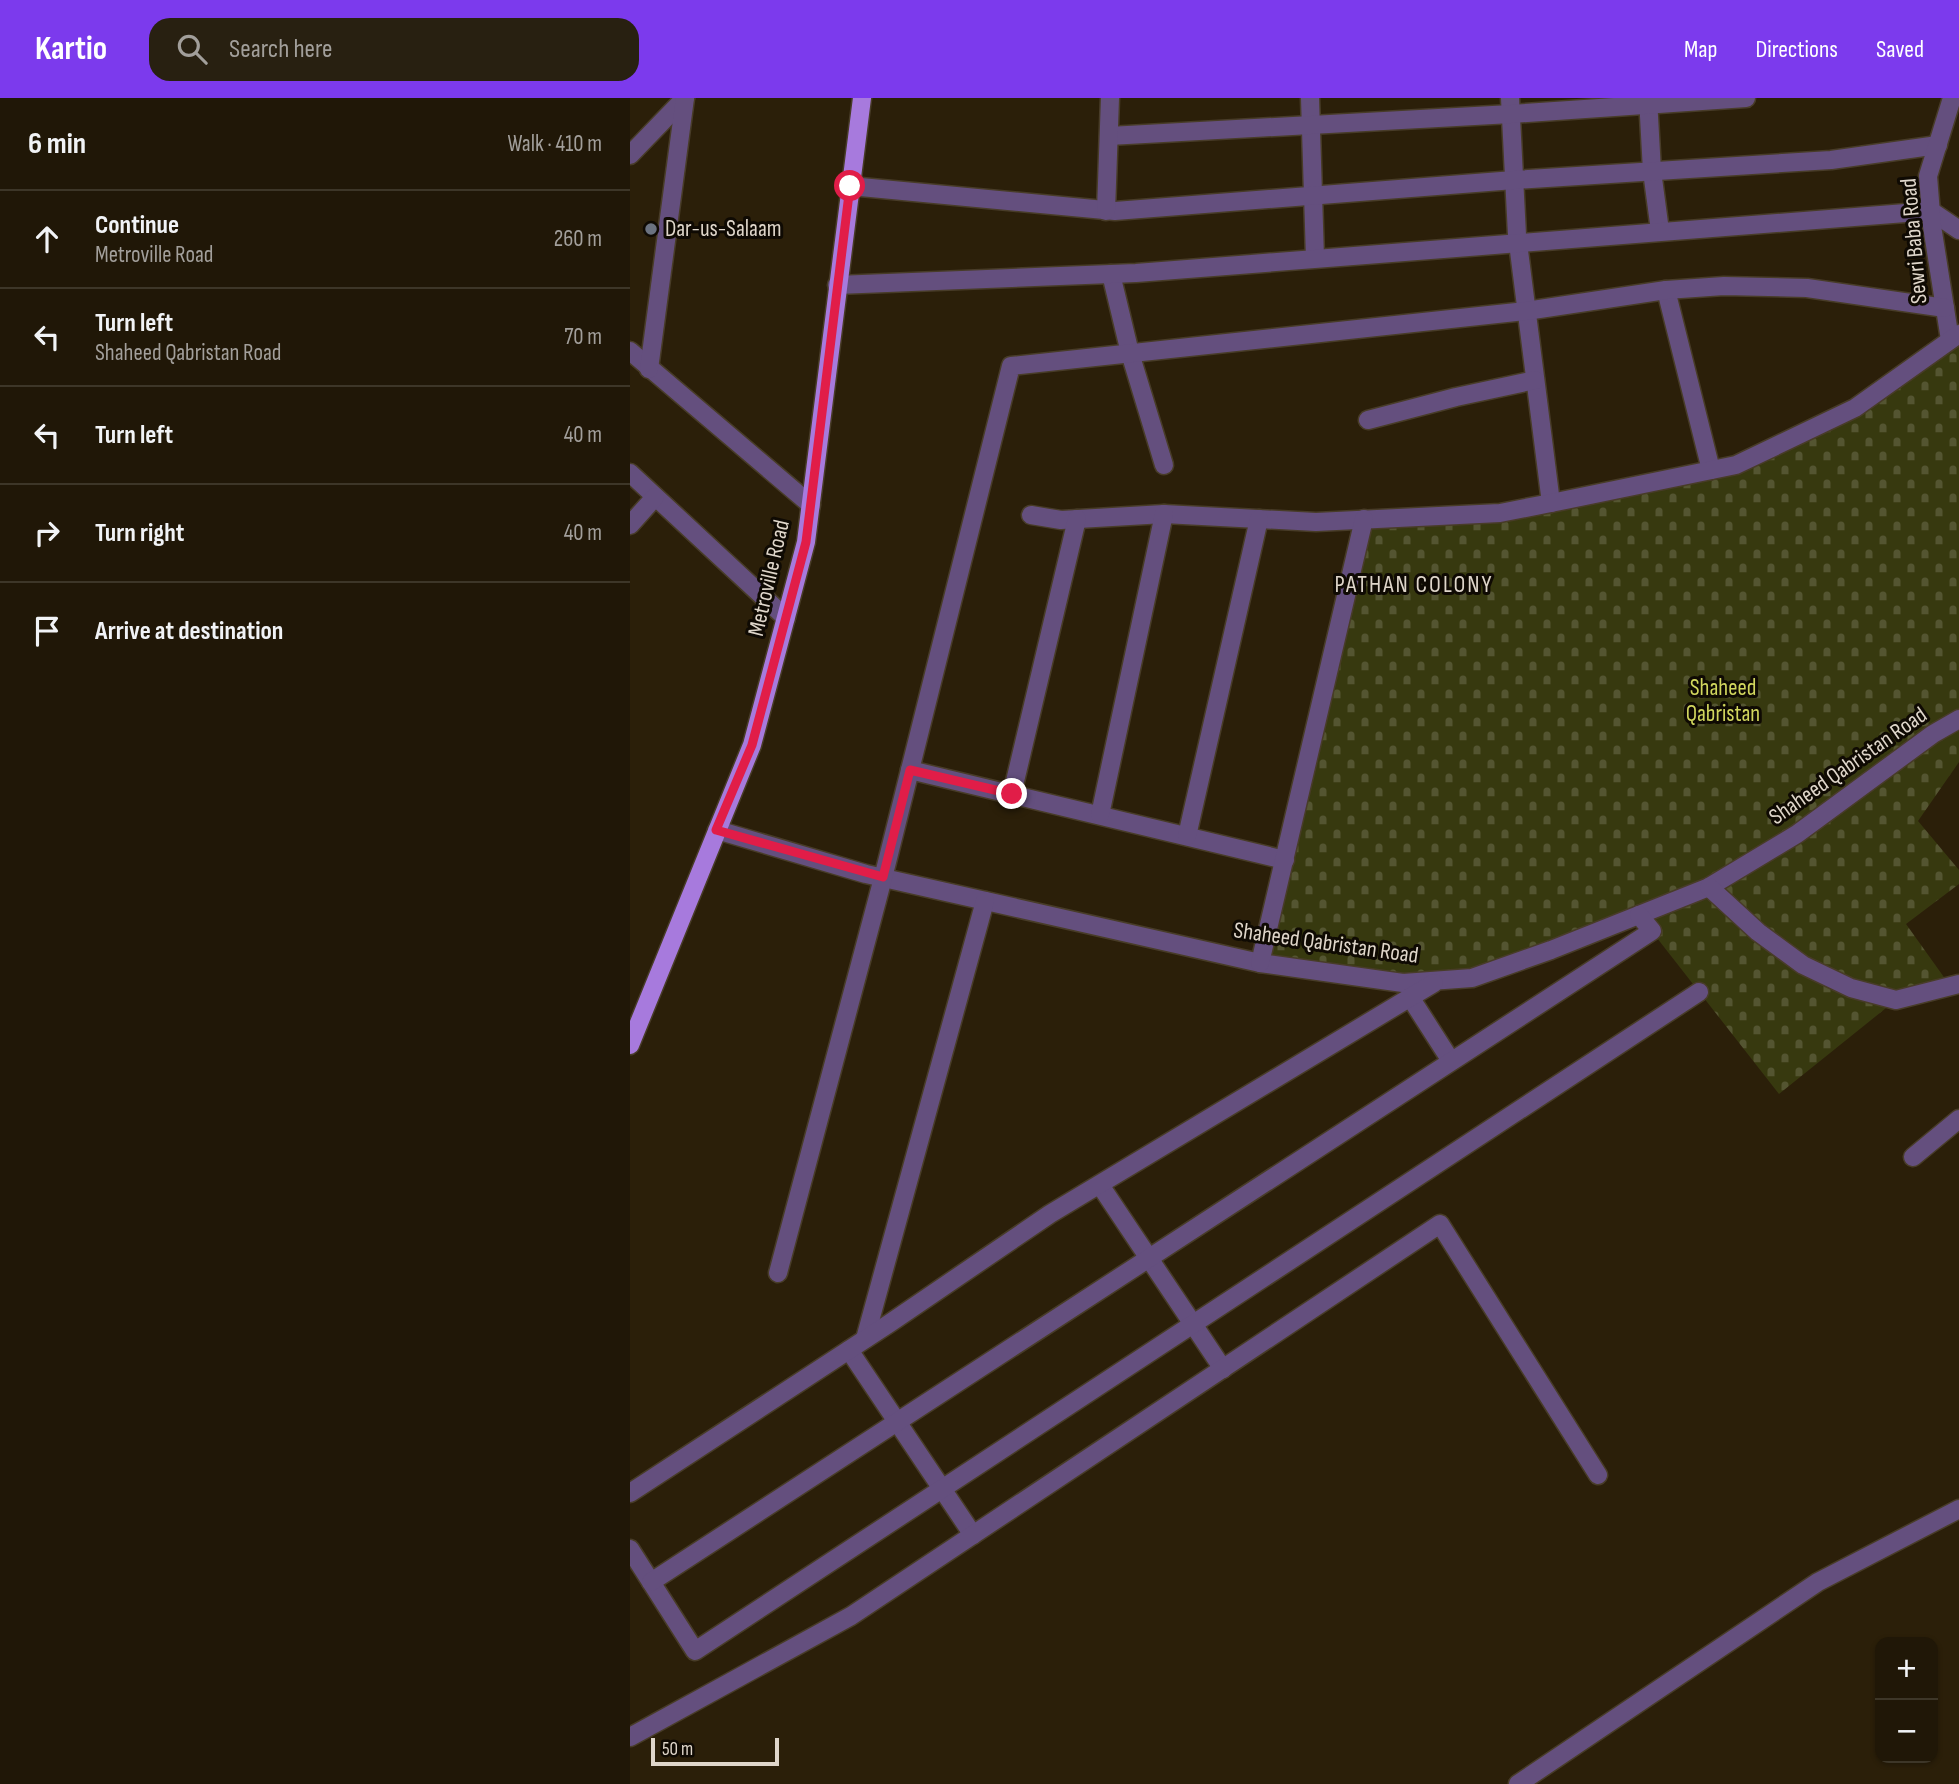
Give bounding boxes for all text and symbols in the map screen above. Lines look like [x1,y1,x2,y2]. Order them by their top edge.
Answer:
search box [149,18,639,81]
text: Kartio [35,29,107,69]
icon: search [173,30,211,68]
text: Search here [229,34,332,65]
text: Map [1684,35,1717,64]
text: Directions [1755,35,1838,64]
text: Saved [1876,35,1924,64]
text: 6 min [28,126,86,162]
text: Walk · 410 m [507,130,602,158]
route start [834,170,865,201]
street label: Sewri Baba Road [1895,177,1933,305]
text: Continue [95,210,179,241]
place label: Dar-us-Salaam [665,215,782,243]
icon: ahead [28,220,66,258]
marker: Dar-us-Salaam [643,221,659,237]
text: 260 m [554,225,602,253]
text: Metroville Road [95,241,213,269]
text: Turn left [95,308,173,339]
icon: left [28,318,66,356]
text: 70 m [564,323,602,351]
text: Shaheed Qabristan Road [95,339,281,367]
icon: left [28,416,66,454]
text: Turn left [95,420,173,451]
text: 40 m [564,421,602,449]
icon: right [28,514,66,552]
street label: Metroville Road [742,517,796,639]
text: Turn right [95,518,184,549]
text: 40 m [564,519,602,547]
district label: PATHAN COLONY [1334,570,1494,599]
icon: arrive [28,612,66,650]
text: Arrive at destination [95,616,283,647]
park label: Shaheed Qabristan [1686,674,1760,728]
street label: Shaheed Qabristan Road [1764,701,1932,831]
route end [996,778,1027,809]
street label: Shaheed Qabristan Road [1232,916,1420,970]
map controls [1875,1637,1938,1763]
button: + [1875,1637,1938,1700]
button: − [1875,1700,1938,1763]
scale bar [651,1735,779,1767]
text: 50 m [662,1738,693,1761]

